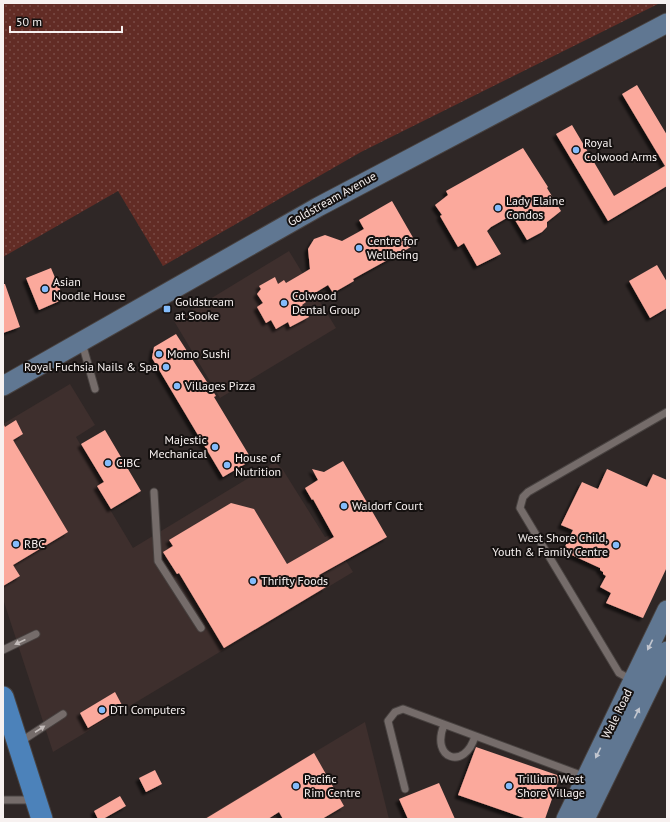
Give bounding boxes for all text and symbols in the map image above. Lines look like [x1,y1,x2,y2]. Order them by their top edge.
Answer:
scale bar [10,8,122,34]
text: 50 m [16,14,42,29]
place label: Royal Colwood Arms [584,135,657,164]
marker: Royal Colwood Arms [571,145,581,155]
street label: Goldstream Avenue [285,168,379,229]
place label: Lady Elaine Condos [506,193,565,222]
marker: Lady Elaine Condos [493,203,503,213]
place label: Centre for Wellbeing [367,233,418,262]
marker: Centre for Wellbeing [354,243,364,253]
place label: Asian Noodle House [53,274,125,303]
marker: Asian Noodle House [40,284,50,294]
place label: Colwood Dental Group [292,288,360,317]
place label: Goldstream at Sooke [175,294,234,323]
marker: Colwood Dental Group [279,298,289,308]
marker: Goldstream at Sooke [162,304,172,314]
place label: Momo Sushi [167,346,230,361]
marker: Momo Sushi [154,349,164,359]
place label: Royal Fuchsia Nails & Spa [24,359,158,374]
marker: Royal Fuchsia Nails & Spa [161,362,171,372]
place label: Villages Pizza [184,378,255,393]
marker: Villages Pizza [172,381,182,391]
place label: Majestic Mechanical [149,432,208,461]
marker: Majestic Mechanical [210,442,220,452]
place label: House of Nutrition [235,450,282,479]
place label: CIBC [116,455,140,470]
marker: CIBC [103,458,113,468]
marker: House of Nutrition [222,460,232,470]
place label: Waldorf Court [352,498,423,513]
marker: Waldorf Court [339,501,349,511]
place label: West Shore Child, Youth & Family Centre [492,530,608,559]
place label: RBC [24,536,45,551]
marker: RBC [11,539,21,549]
marker: West Shore Child, Youth & Family Centre [611,540,621,550]
place label: Thrifty Foods [261,573,328,588]
marker: Thrifty Foods [248,576,258,586]
one-way arrow [14,639,25,645]
one-way arrow [647,639,653,651]
street label: Wale Road [598,686,635,741]
place label: DTI Computers [110,702,185,717]
marker: DTI Computers [97,705,107,715]
one-way arrow [634,707,640,718]
one-way arrow [35,725,46,733]
one-way arrow [595,747,601,759]
place label: Pacific Rim Centre [304,771,361,800]
place label: Trillium West Shore Village [517,771,585,800]
marker: Pacific Rim Centre [291,781,301,791]
marker: Trillium West Shore Village [504,781,514,791]

